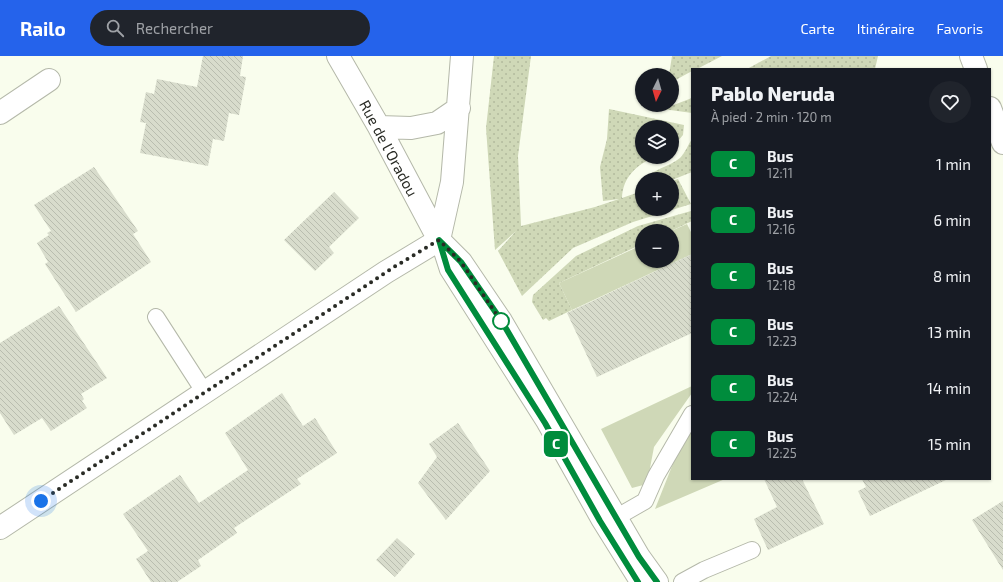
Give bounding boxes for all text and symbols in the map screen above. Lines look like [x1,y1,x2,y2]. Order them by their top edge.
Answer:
search box [90,10,370,46]
text: Railo [20,17,66,40]
icon: search [104,17,126,39]
text: Rechercher [136,19,213,37]
text: Carte [801,20,835,37]
text: Itinéraire [857,20,915,37]
text: Favoris [937,20,983,37]
north arrow [635,68,679,112]
map controls [635,68,679,268]
button: heart [929,81,971,123]
text: Pablo Neruda [711,82,835,105]
street label: Rue de l'Oradou [356,97,422,199]
text: À pied · 2 min · 120 m [711,109,832,125]
button: layers [635,120,679,164]
text: Bus [767,147,793,165]
text: C [729,155,737,172]
text: 1 min [936,155,971,173]
text: 12:11 [767,165,793,181]
button: + [635,172,679,216]
text: Bus [767,203,793,221]
text: C [729,211,737,228]
text: 6 min [933,211,971,229]
text: 12:16 [767,221,795,237]
button: − [635,224,679,268]
text: Bus [767,259,793,277]
text: C [729,267,737,284]
text: 8 min [933,267,971,285]
text: 12:18 [767,277,796,293]
unlabelled marker [492,312,510,330]
text: Bus [767,315,793,333]
text: C [729,323,737,340]
text: 13 min [928,323,971,341]
text: 12:23 [767,333,797,349]
text: Bus [767,371,793,389]
text: C [729,379,737,396]
text: 14 min [927,379,971,397]
text: 12:24 [767,389,798,405]
text: Bus [767,427,793,445]
line badge: C [543,431,569,457]
text: C [552,435,560,452]
text: C [729,435,737,452]
text: 15 min [928,435,971,453]
text: 12:25 [767,445,797,461]
your location [31,491,51,511]

